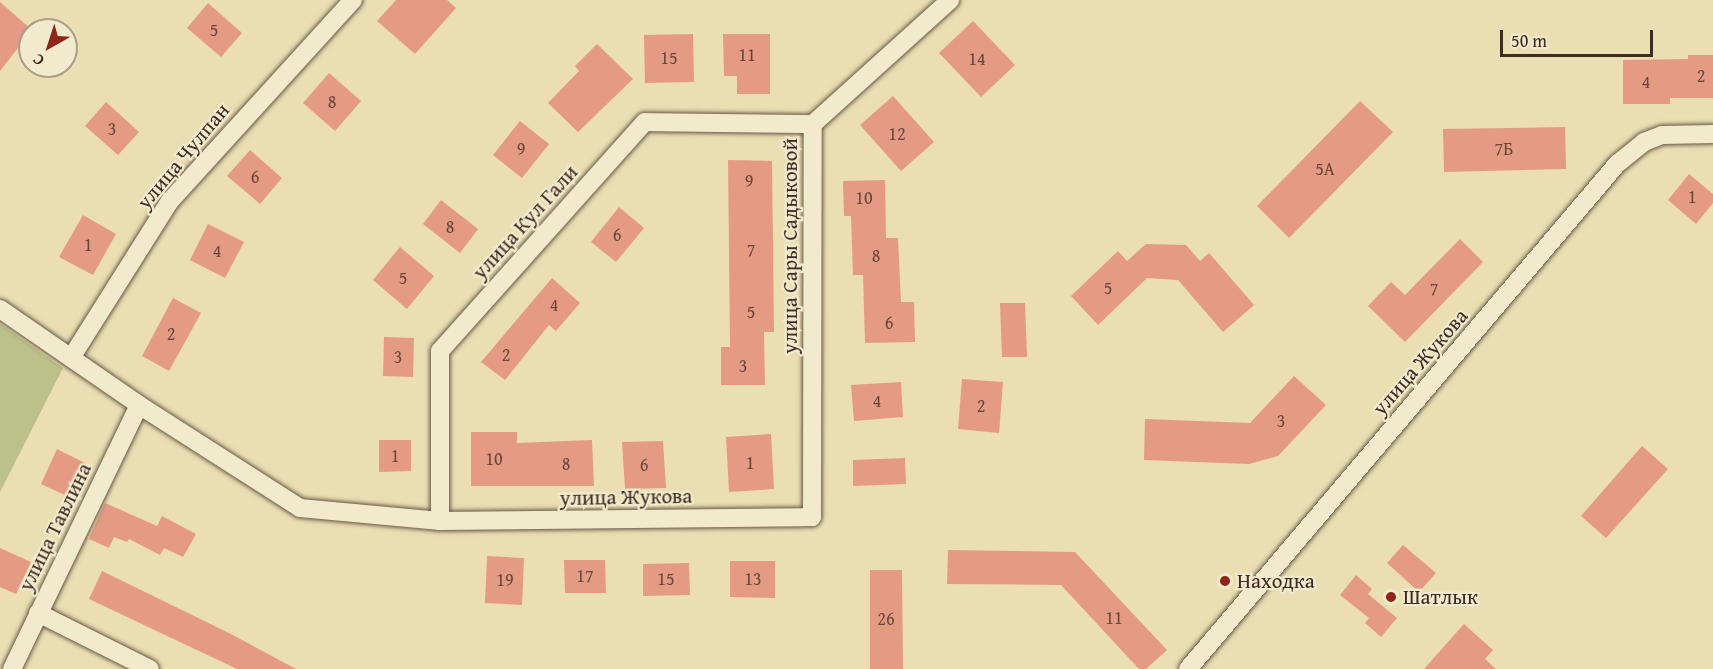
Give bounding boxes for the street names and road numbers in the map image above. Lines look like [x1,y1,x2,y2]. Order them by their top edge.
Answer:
street label: улица Чулпан [131,98,235,214]
street label: улица Сары Садыковой [777,138,803,354]
street label: улица Кул Гали [467,160,583,284]
street label: улица Жукова [1367,304,1473,420]
street label: улица Тавлина [13,459,97,595]
street label: улица Жукова [559,483,693,511]

